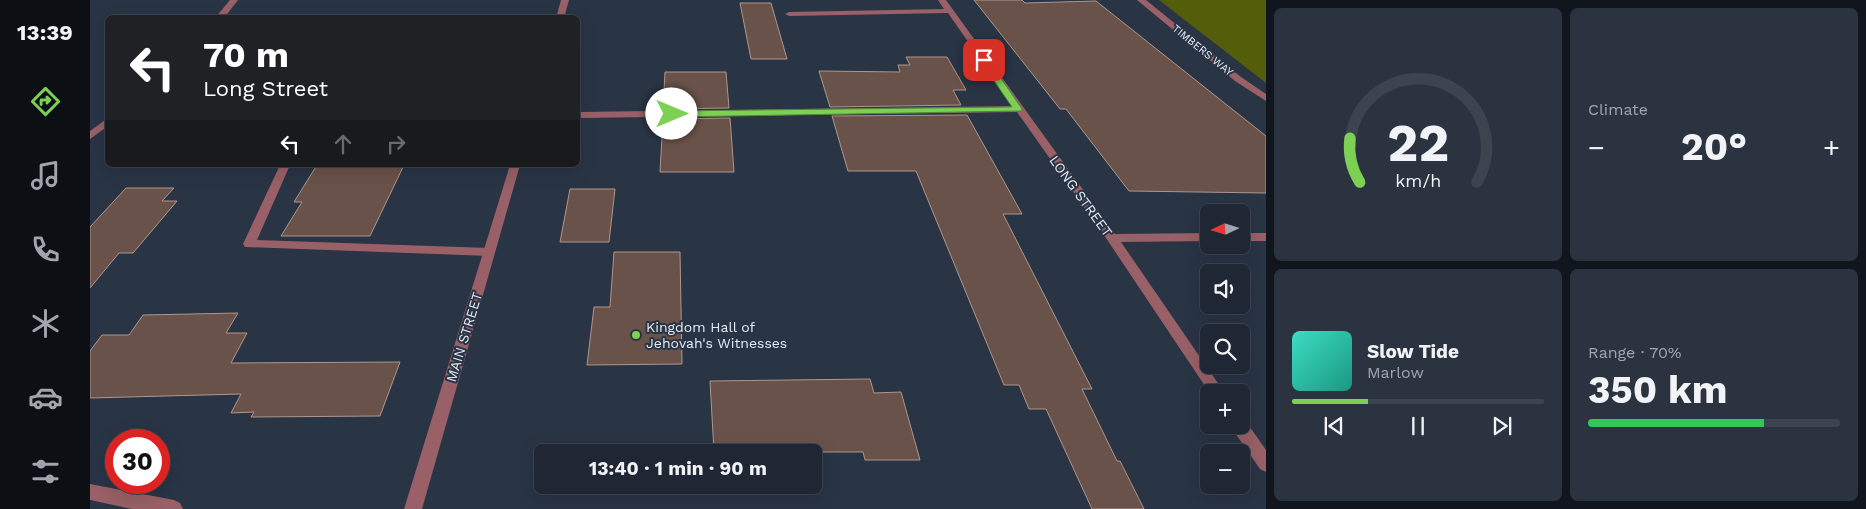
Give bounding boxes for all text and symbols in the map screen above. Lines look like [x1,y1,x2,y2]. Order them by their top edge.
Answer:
text: 13:39 [17,20,73,45]
street label: TIMBERS WAY [1170,22,1236,79]
text: 70 m [203,34,289,76]
icon: left [120,35,185,100]
pin [963,39,1005,81]
icon: arrive [970,46,998,74]
text: Long Street [203,76,328,101]
icon: directions [28,84,63,119]
position arrow [645,87,697,139]
text: Climate [1588,100,1648,119]
text: 22 [1387,113,1449,174]
text: 20° [1681,125,1747,169]
icon: left [276,130,304,158]
icon: ahead [329,130,357,158]
icon: right [382,130,410,158]
text: − [1588,131,1605,164]
text: + [1823,131,1840,164]
street label: LONG STREET [1046,152,1116,240]
icon: music [28,158,63,193]
text: km/h [1395,170,1441,191]
north arrow [1200,204,1250,254]
map controls [1200,204,1250,494]
icon: phone [28,232,63,267]
button: sound [1200,264,1250,314]
street label: MAIN STREET [443,290,485,384]
icon: climate [28,306,63,341]
place label: Kingdom Hall of Jehovah's Witnesses [646,319,787,351]
button: search [1200,324,1250,374]
marker: Kingdom Hall of Jehovah's Witnesses [630,329,642,341]
text: Slow Tide [1367,340,1459,363]
text: Range · 70% [1588,343,1682,362]
text: Marlow [1367,363,1424,382]
text: 350 km [1588,368,1727,412]
icon: car [28,380,63,415]
button: + [1200,384,1250,434]
icon: previous [1320,412,1348,440]
icon: pause [1404,412,1432,440]
icon: next [1488,412,1516,440]
speed limit sign: 30 [105,429,170,494]
button: − [1200,444,1250,494]
icon: filters [28,454,63,489]
text: 13:40 · 1 min · 90 m [589,457,767,480]

